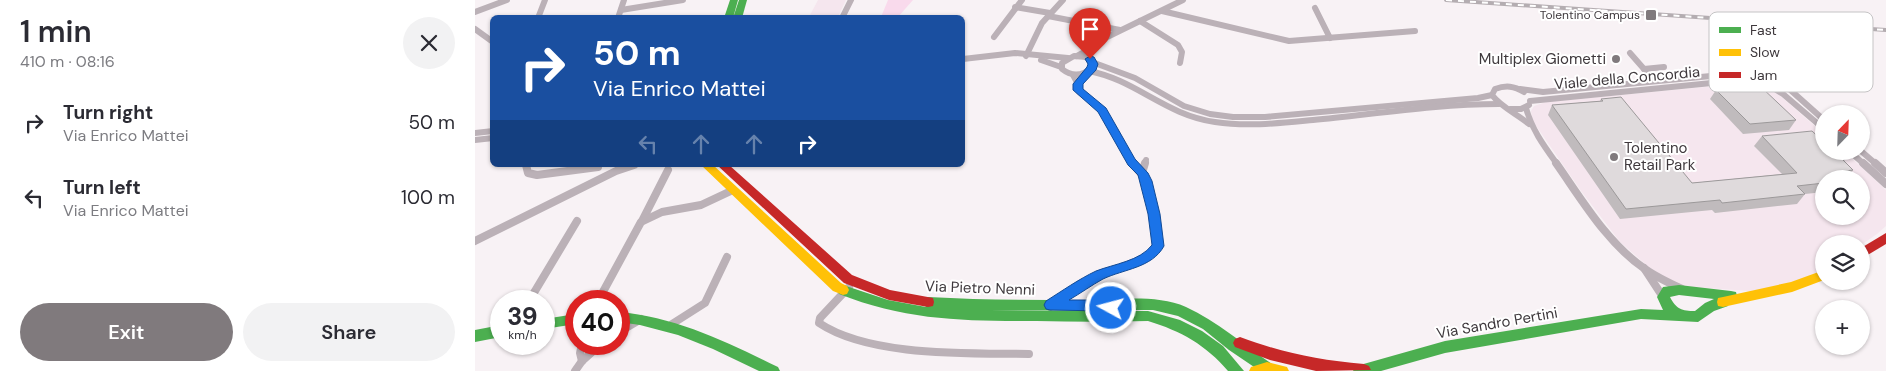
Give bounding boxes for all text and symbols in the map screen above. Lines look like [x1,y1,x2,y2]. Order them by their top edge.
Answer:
place label: Tolentino Campus [1540,7,1640,23]
pin [1069,8,1111,59]
marker: Tolentino Campus [1644,8,1658,22]
text: 1 min [20,12,92,51]
legend [1709,12,1873,92]
icon: arrive [1076,15,1104,43]
button: close [403,17,455,69]
text: Fast [1750,21,1777,39]
text: 50 m [593,30,681,76]
icon: right [510,35,575,100]
text: Slow [1750,43,1780,61]
place label: Multiplex Giometti [1479,49,1606,69]
text: 410 m · 08:16 [20,51,115,72]
marker: Multiplex Giometti [1610,53,1622,65]
street label: Viale della Concordia [1553,62,1701,94]
text: Jam [1750,66,1777,84]
text: Via Enrico Mattei [593,74,766,103]
text: Turn right [63,100,153,125]
north arrow [1815,105,1870,160]
map controls [1815,105,1870,355]
icon: right [20,109,48,137]
text: 50 m [408,110,455,135]
text: Via Enrico Mattei [63,125,189,146]
icon: left [634,130,662,158]
icon: ahead [687,130,715,158]
icon: ahead [740,130,768,158]
icon: right [793,130,821,158]
place label: Tolentino Retail Park [1624,138,1696,175]
marker: Tolentino Retail Park [1608,151,1620,163]
button: search [1815,170,1870,225]
text: Turn left [63,175,141,200]
icon: left [20,184,48,212]
text: 100 m [401,185,455,210]
text: Via Enrico Mattei [63,200,189,221]
button: layers [1815,235,1870,290]
street label: Via Pietro Nenni [925,276,1035,300]
position arrow [1084,281,1136,333]
speed limit sign: 40 [565,290,630,355]
text: 39 [507,300,538,333]
button: + [1815,300,1870,355]
street label: Via Sandro Pertini [1435,302,1559,344]
button: Exit [20,303,233,361]
button: Share [243,303,455,361]
text: km/h [508,327,537,343]

